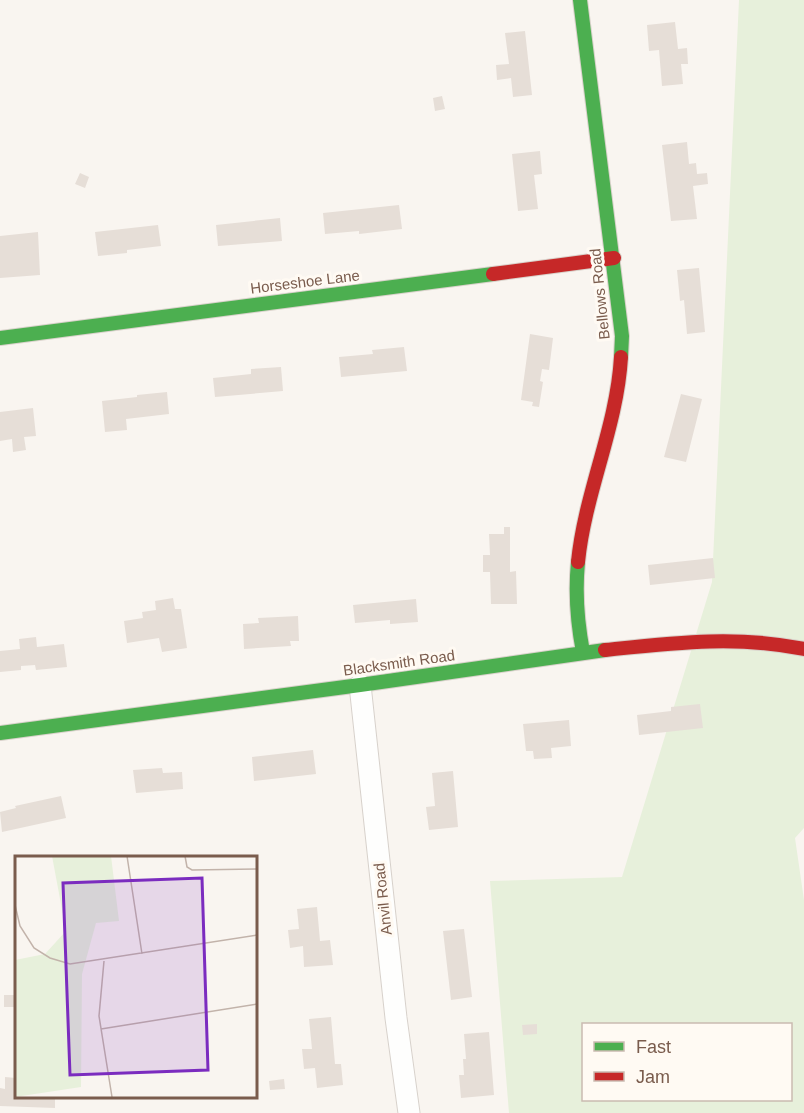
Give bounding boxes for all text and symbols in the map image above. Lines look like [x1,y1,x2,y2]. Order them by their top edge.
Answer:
street label: Bellows Road [586,248,613,341]
street label: Horseshoe Lane [249,266,361,297]
street label: Blacksmith Road [342,646,456,679]
inset map [15,856,256,1098]
street label: Anvil Road [370,862,395,936]
legend [582,1023,792,1101]
text: Fast [636,1037,671,1057]
text: Jam [636,1067,670,1087]

